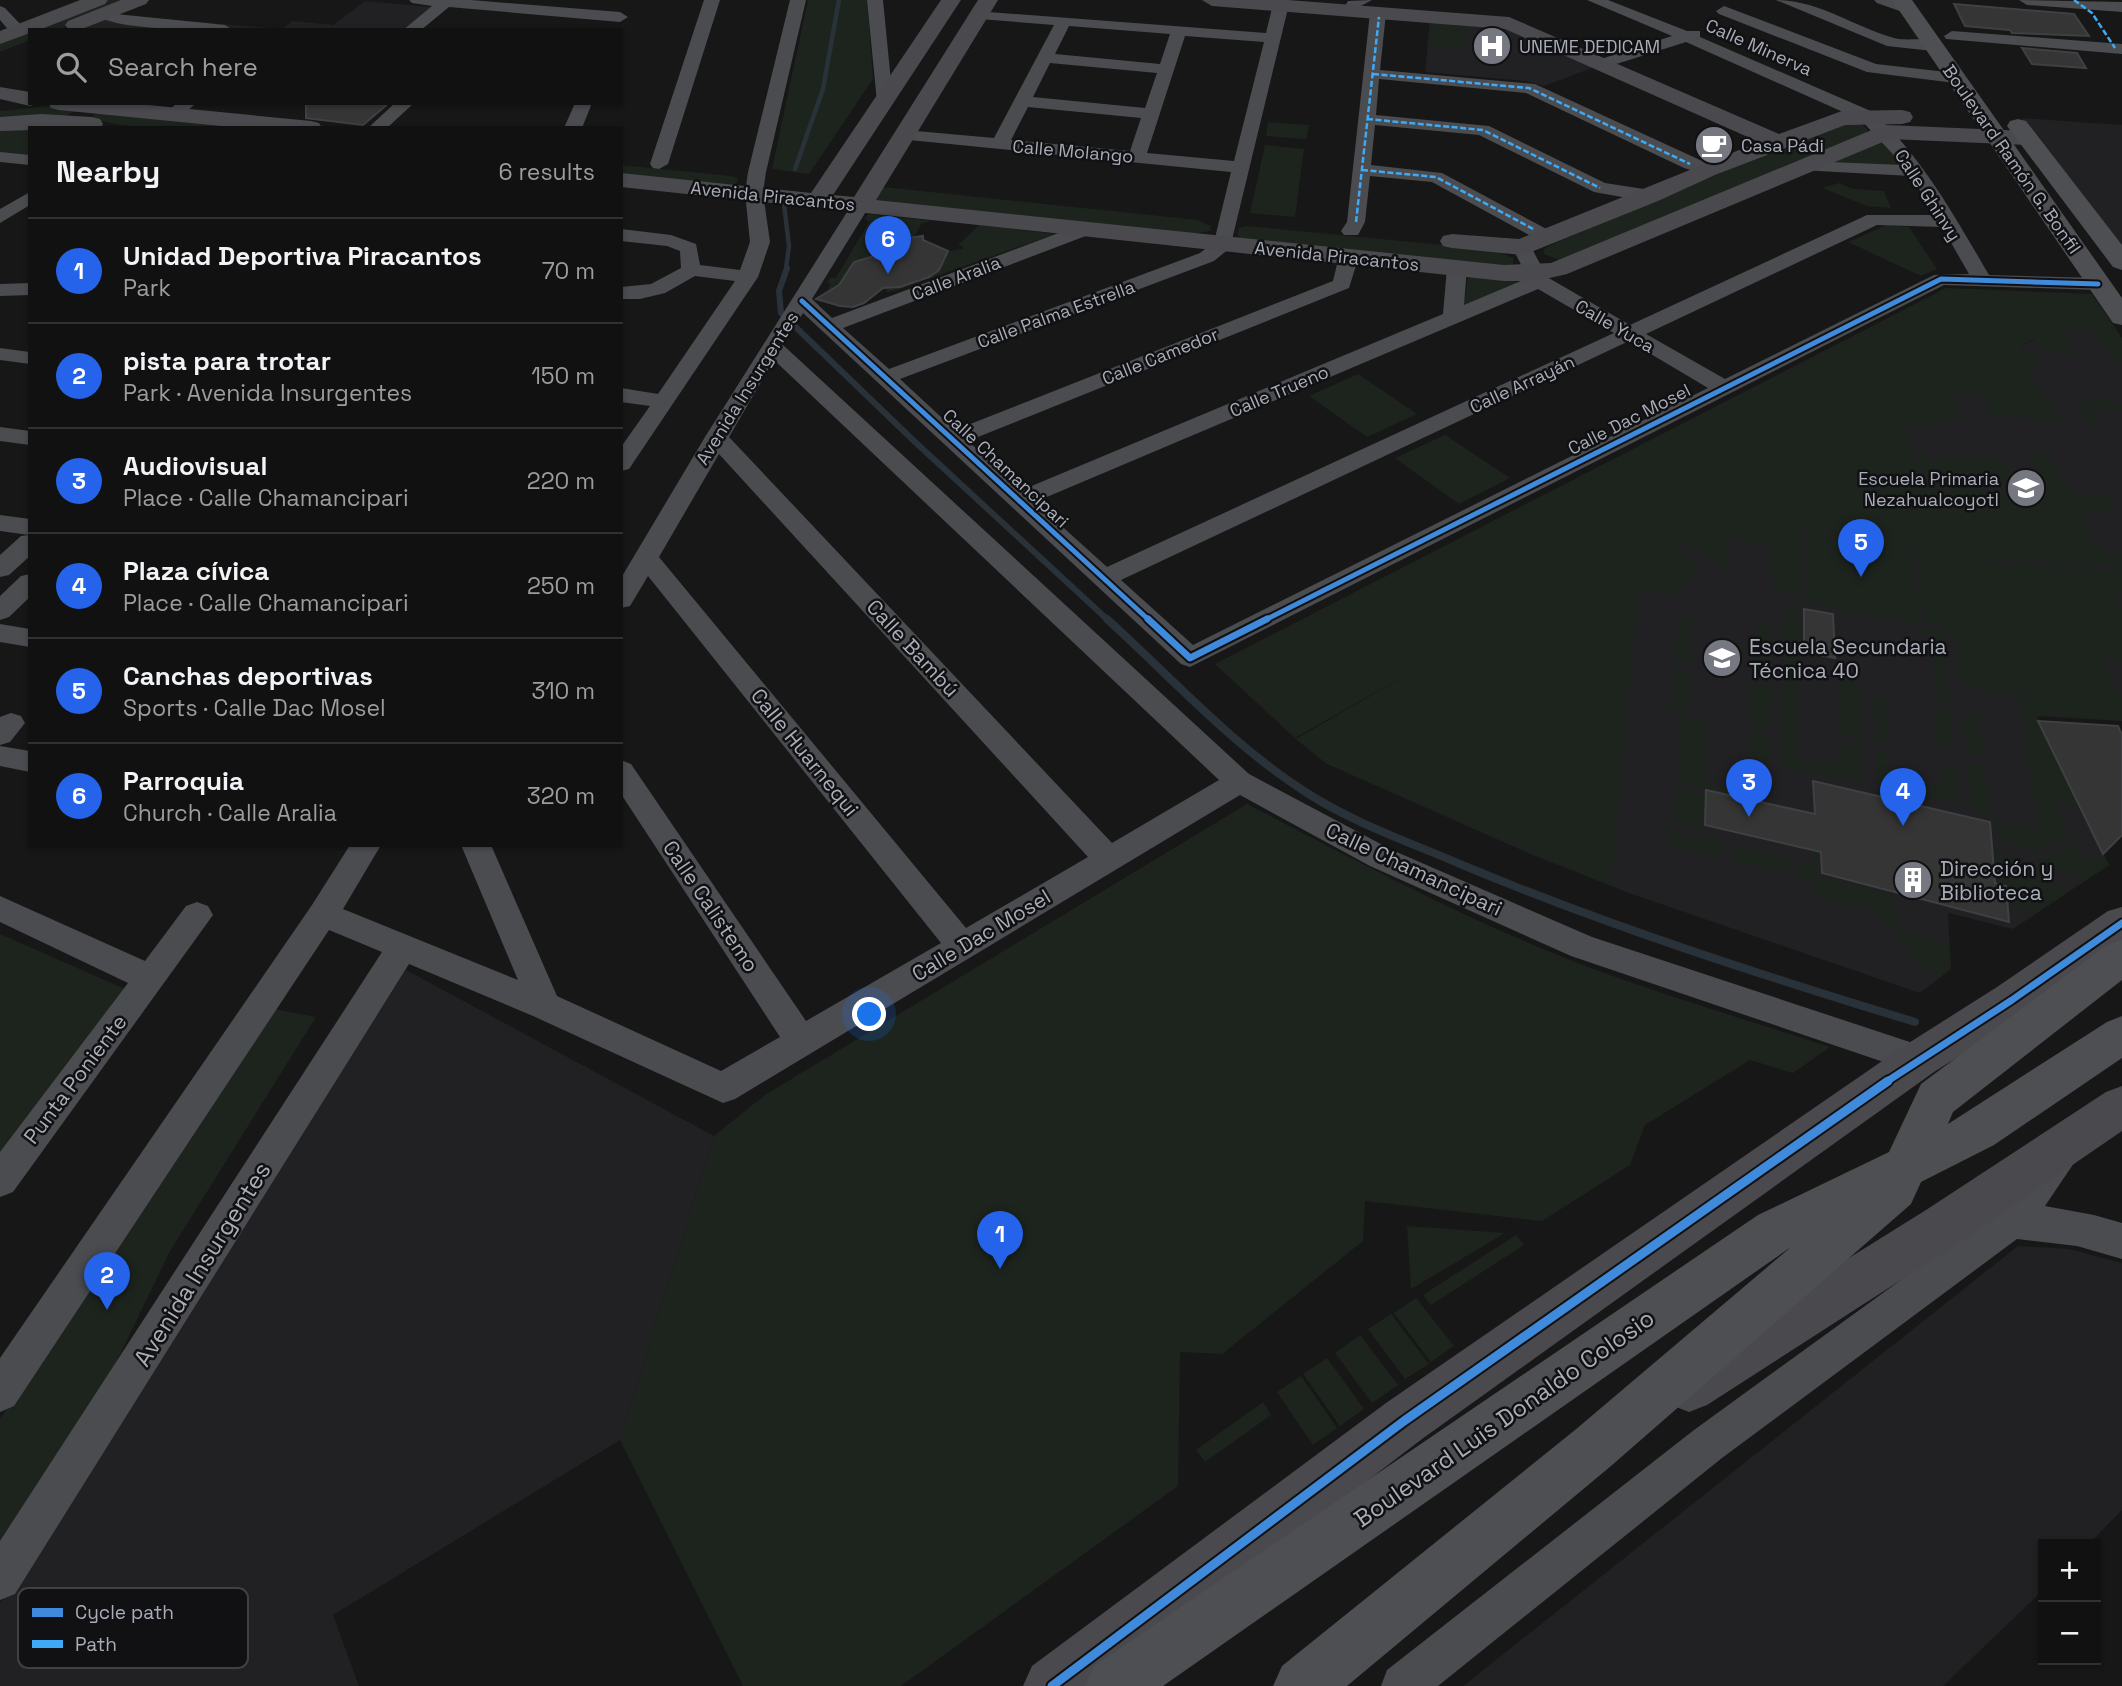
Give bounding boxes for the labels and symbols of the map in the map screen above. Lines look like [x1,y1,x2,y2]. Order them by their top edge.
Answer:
street label: Calle Minerva [1702,13,1816,81]
hospital icon: UNEME DEDICAM [1471,25,1513,67]
place label: UNEME DEDICAM [1519,35,1660,58]
street label: Boulevard Ramón G. Bonfil [1938,60,2086,258]
cafe icon: Casa Pádi [1693,124,1735,166]
street label: Calle Molango [1012,134,1134,168]
place label: Casa Pádi [1741,134,1824,157]
street label: Calle Ghinvy [1890,145,1966,245]
street label: Avenida Piracantos [690,176,856,216]
pin: 6 [865,216,911,274]
street label: Avenida Piracantos [1254,236,1420,276]
street label: Calle Aralia [908,251,1004,305]
street label: Calle Palma Estrella [974,275,1138,353]
street label: Calle Yuca [1571,294,1659,358]
street label: Avenida Insurgentes [690,307,804,469]
street label: Calle Camedor [1098,322,1222,390]
street label: Calle Arrayán [1466,350,1578,418]
street label: Calle Trueno [1226,360,1332,422]
street label: Calle Dac Mosel [1564,378,1694,460]
street label: Calle Chamancipari [938,404,1074,532]
place label: Escuela Primaria Nezahualcoyotl [1858,467,1999,511]
school or university icon: Escuela Primaria Nezahualcoyotl [2005,467,2047,509]
pin: 5 [1838,519,1884,577]
street label: Calle Bambú [861,593,965,703]
place label: Escuela Secundaria Técnica 40 [1749,633,1947,684]
school or university icon: Escuela Secundaria Técnica 40 [1701,637,1743,679]
street label: Calle Huarnequi [745,682,865,822]
pin: 3 [1726,759,1772,817]
pin: 4 [1880,768,1926,826]
street label: Calle Chamancipari [1322,816,1506,922]
street label: Calle Calistemo [657,835,765,977]
place label: Dirección y Biblioteca [1940,855,2053,906]
building icon: Dirección y Biblioteca [1892,859,1934,901]
street label: Calle Dac Mosel [907,883,1055,987]
your location [852,997,886,1031]
street label: Punta Poniente [18,1009,132,1149]
street label: Avenida Insurgentes [126,1156,278,1372]
pin: 1 [977,1211,1023,1269]
pin: 2 [84,1252,130,1310]
street label: Boulevard Luis Donaldo Colosio [1348,1302,1660,1534]
legend [18,1588,248,1668]
text: Cycle path [75,1600,174,1625]
text: Path [75,1632,117,1657]

